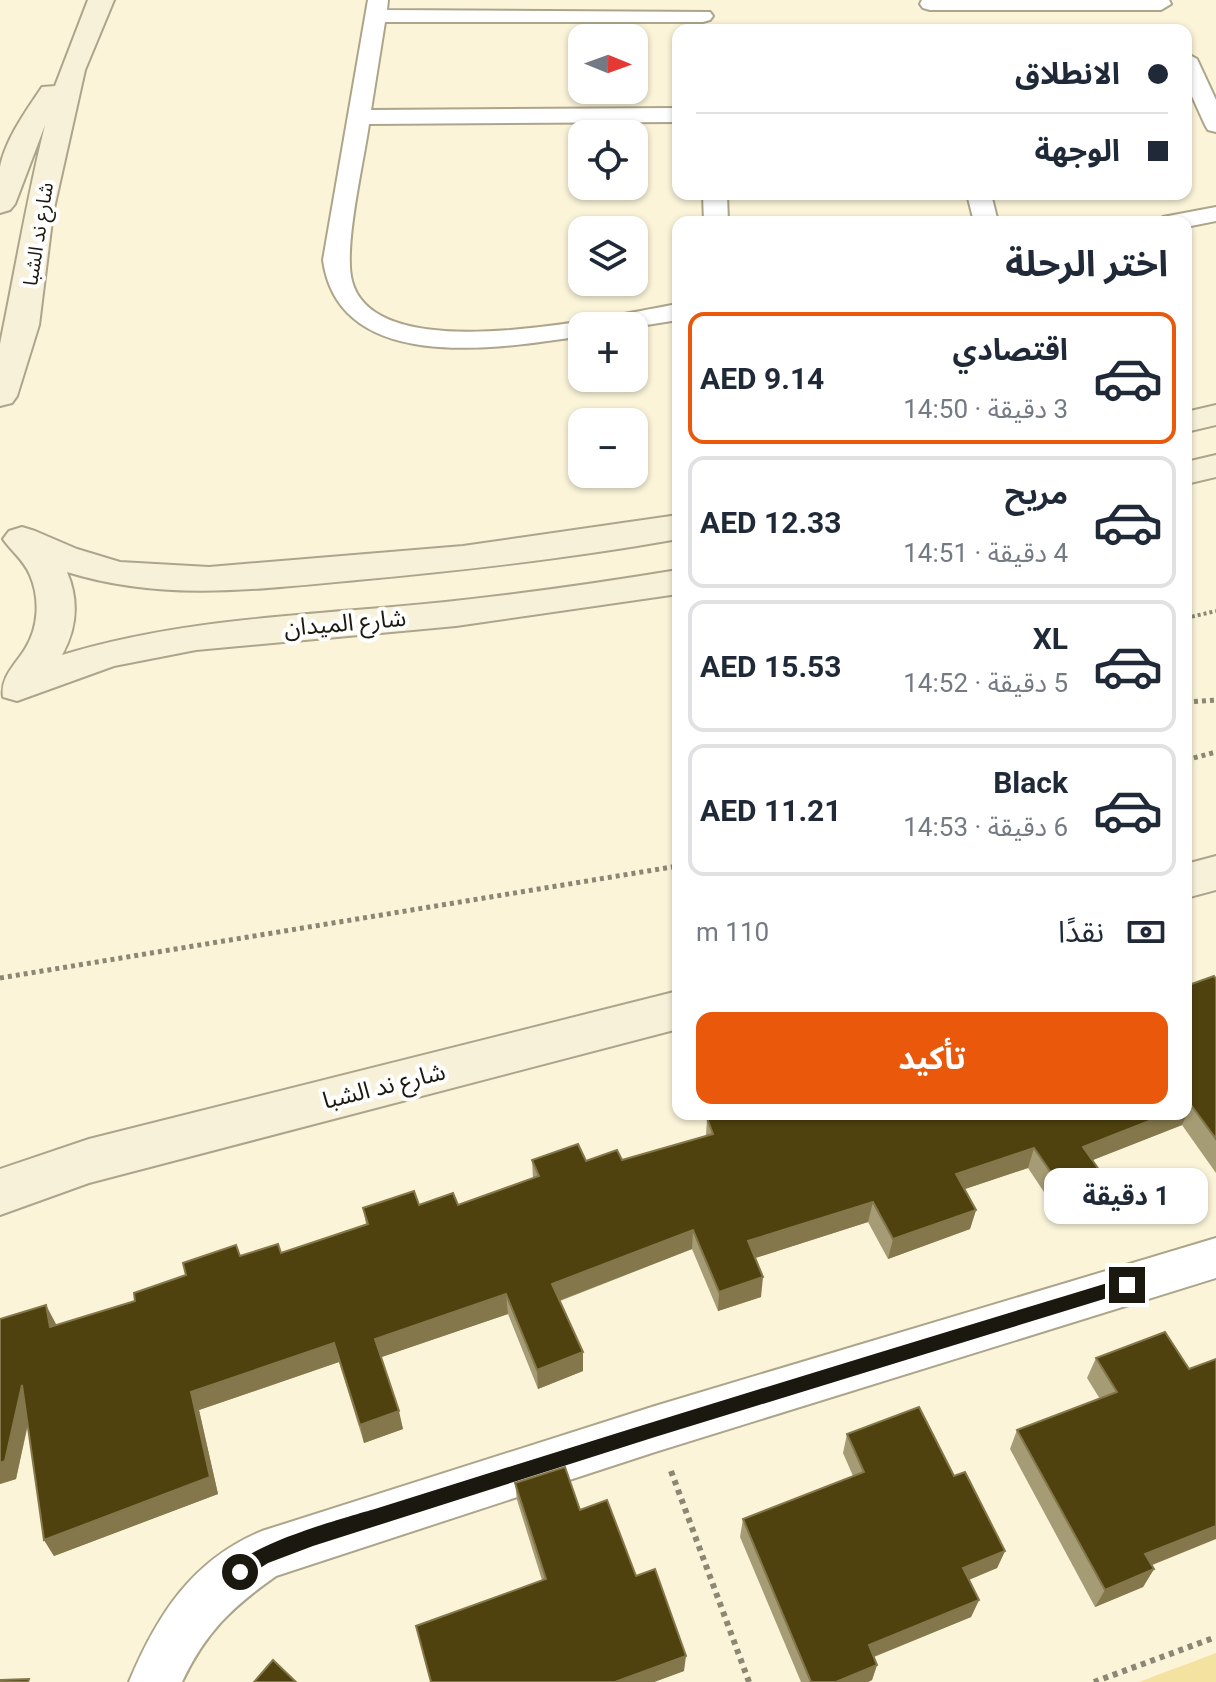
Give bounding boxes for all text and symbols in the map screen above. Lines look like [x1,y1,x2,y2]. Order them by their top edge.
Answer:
north arrow [568,24,648,104]
map controls [568,24,648,488]
text: الانطلاق [1015,56,1120,91]
button: locate [568,120,648,200]
text: الوجهة [1035,133,1120,168]
street label: شارع ند الشبا [18,180,61,288]
button: layers [568,216,648,296]
text: اختر الرحلة [1005,243,1168,285]
button: + [568,312,648,392]
text: اقتصادي [953,332,1068,367]
icon: car [1092,342,1164,414]
text: AED 9.14 [700,361,824,396]
text: 3 دقيقة · 14:50 [903,394,1068,424]
button: − [568,408,648,488]
text: مريح [1005,476,1068,511]
icon: car [1092,486,1164,558]
text: AED 12.33 [700,505,842,540]
text: 4 دقيقة · 14:51 [903,538,1068,568]
street label: شارع الميدان [283,604,407,645]
text: XL [1033,621,1068,656]
icon: car [1092,630,1164,702]
text: AED 15.53 [700,649,842,684]
text: 5 دقيقة · 14:52 [903,668,1068,698]
text: Black [993,765,1068,800]
icon: car [1092,774,1164,846]
text: AED 11.21 [700,793,842,828]
text: 6 دقيقة · 14:53 [903,812,1068,842]
icon: cash [1124,910,1168,954]
text: نقدًا [1058,914,1104,949]
text: 110 m [696,917,769,947]
button: تأكيد [696,1012,1168,1104]
street label: شارع ند الشبا [320,1057,449,1118]
callout: 1 دقيقة [1045,1169,1209,1225]
text: 1 دقيقة [1083,1181,1169,1211]
route end [1109,1267,1145,1303]
route start [222,1554,258,1590]

